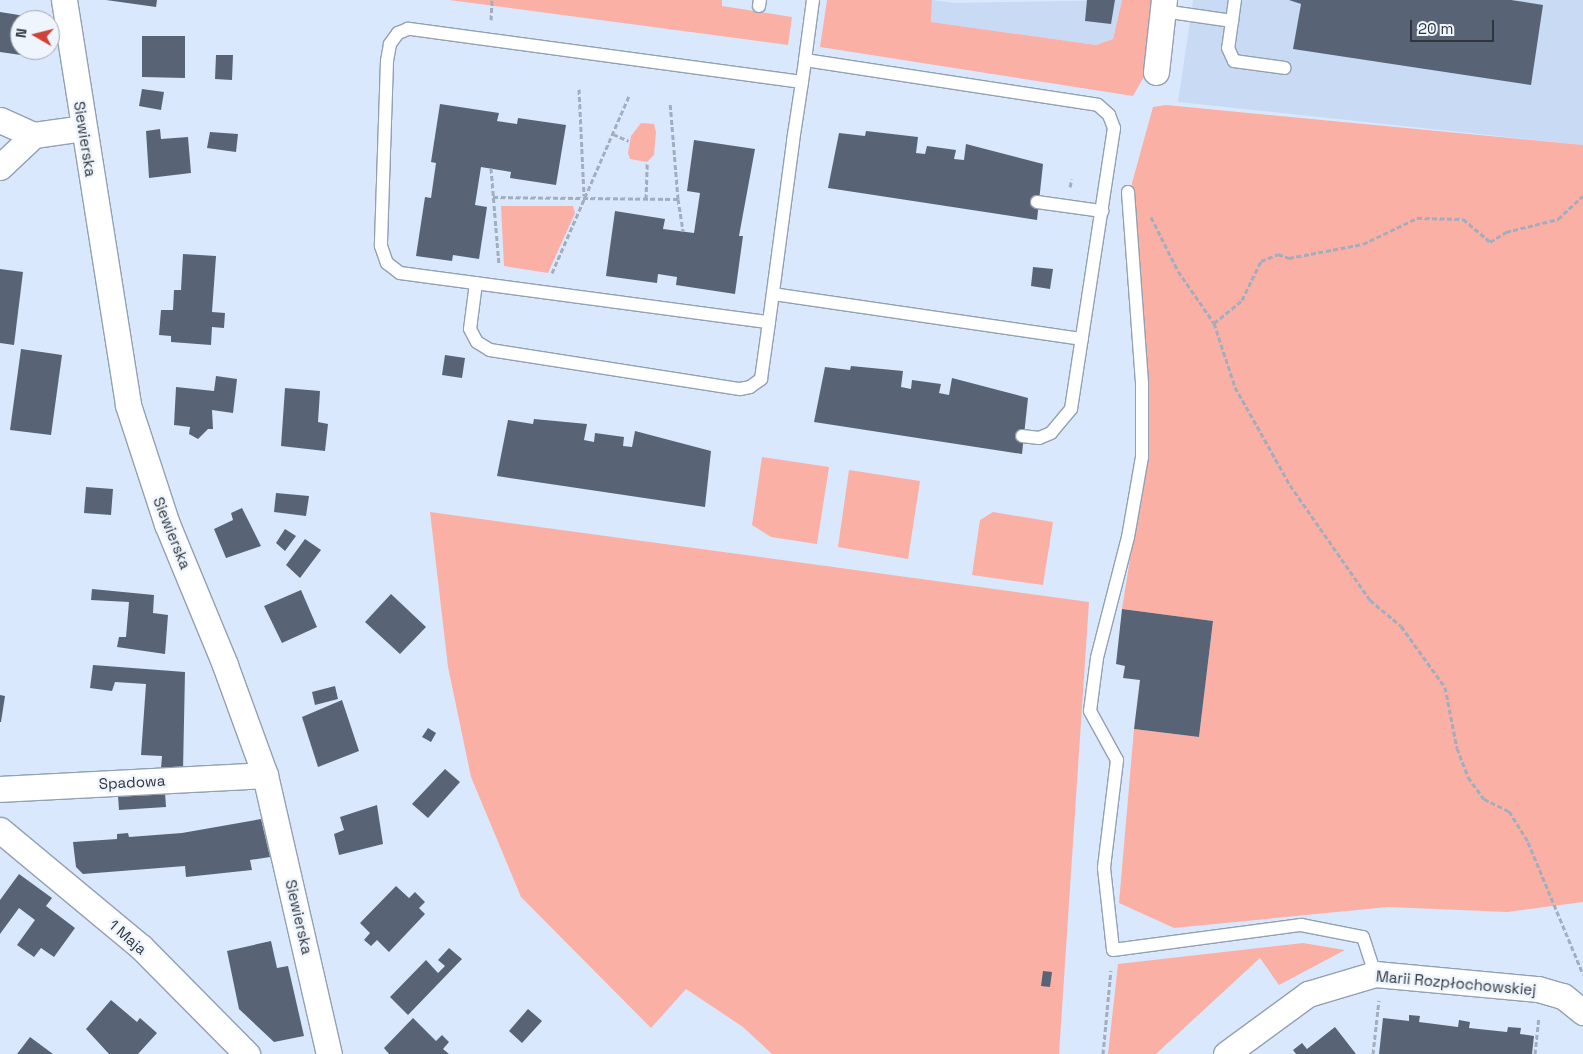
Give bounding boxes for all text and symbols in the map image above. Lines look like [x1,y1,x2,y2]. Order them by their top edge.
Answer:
north arrow [10,10,60,60]
scale bar [1413,10,1497,42]
text: 20 m [1418,19,1453,38]
text: N [12,27,31,39]
street label: Siewierska [70,100,100,178]
street label: Siewierska [149,494,195,572]
street label: Spadowa [98,771,166,793]
street label: Siewierska [282,878,316,956]
street label: 1 Maja [105,916,151,958]
street label: Marii Rozpłochowskiej [1375,967,1537,999]

